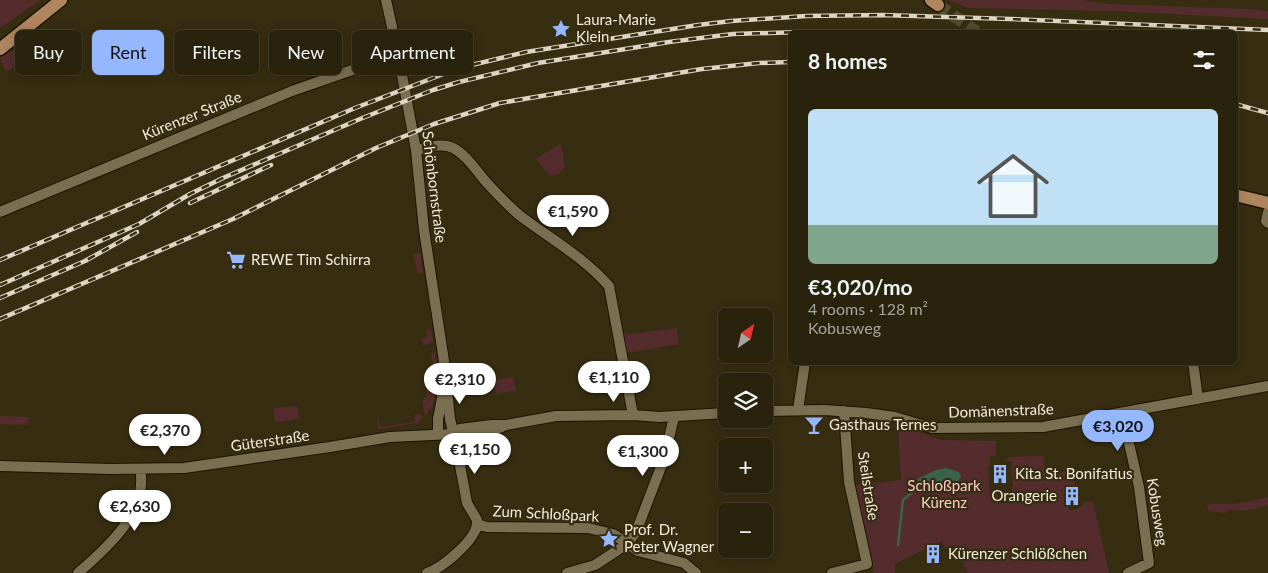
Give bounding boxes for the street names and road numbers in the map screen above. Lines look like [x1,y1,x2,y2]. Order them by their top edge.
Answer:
street label: Kürenzer Straße [139,87,244,143]
street label: Schönbornstraße [419,130,451,244]
street label: Domänenstraße [948,399,1054,421]
street label: Güterstraße [229,426,310,454]
street label: Steilstraße [855,450,883,522]
street label: Kobusweg [1144,477,1172,547]
street label: Zum Schloßpark [492,501,600,525]

